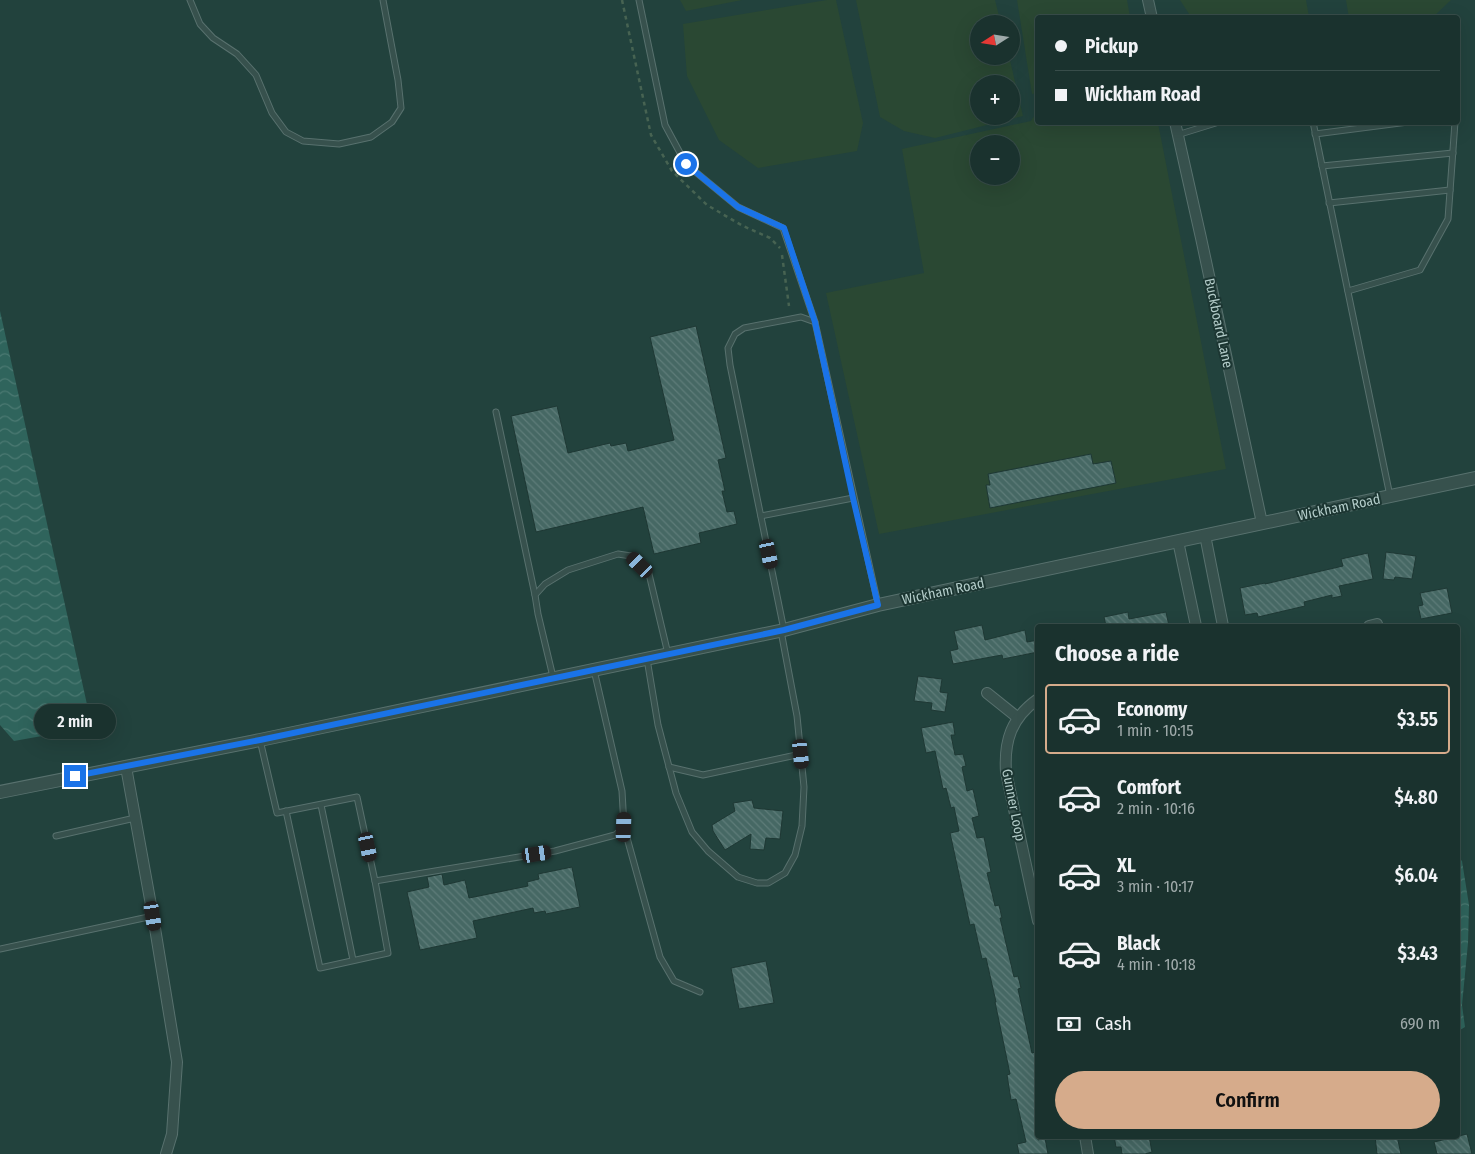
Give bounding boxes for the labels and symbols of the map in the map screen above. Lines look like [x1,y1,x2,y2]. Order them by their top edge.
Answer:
north arrow [970,15,1020,65]
route start [675,153,697,175]
street label: Buckboard Lane [1201,277,1236,370]
street label: Wickham Road [1296,490,1382,525]
car [758,538,779,570]
car [623,549,656,581]
street label: Wickham Road [900,574,986,609]
callout: 2 min [34,704,116,738]
car [791,738,810,770]
route end [64,765,86,787]
street label: Gunner Loop [998,768,1029,843]
car [615,812,632,842]
car [357,831,378,863]
car [521,844,552,864]
car [143,900,162,932]

